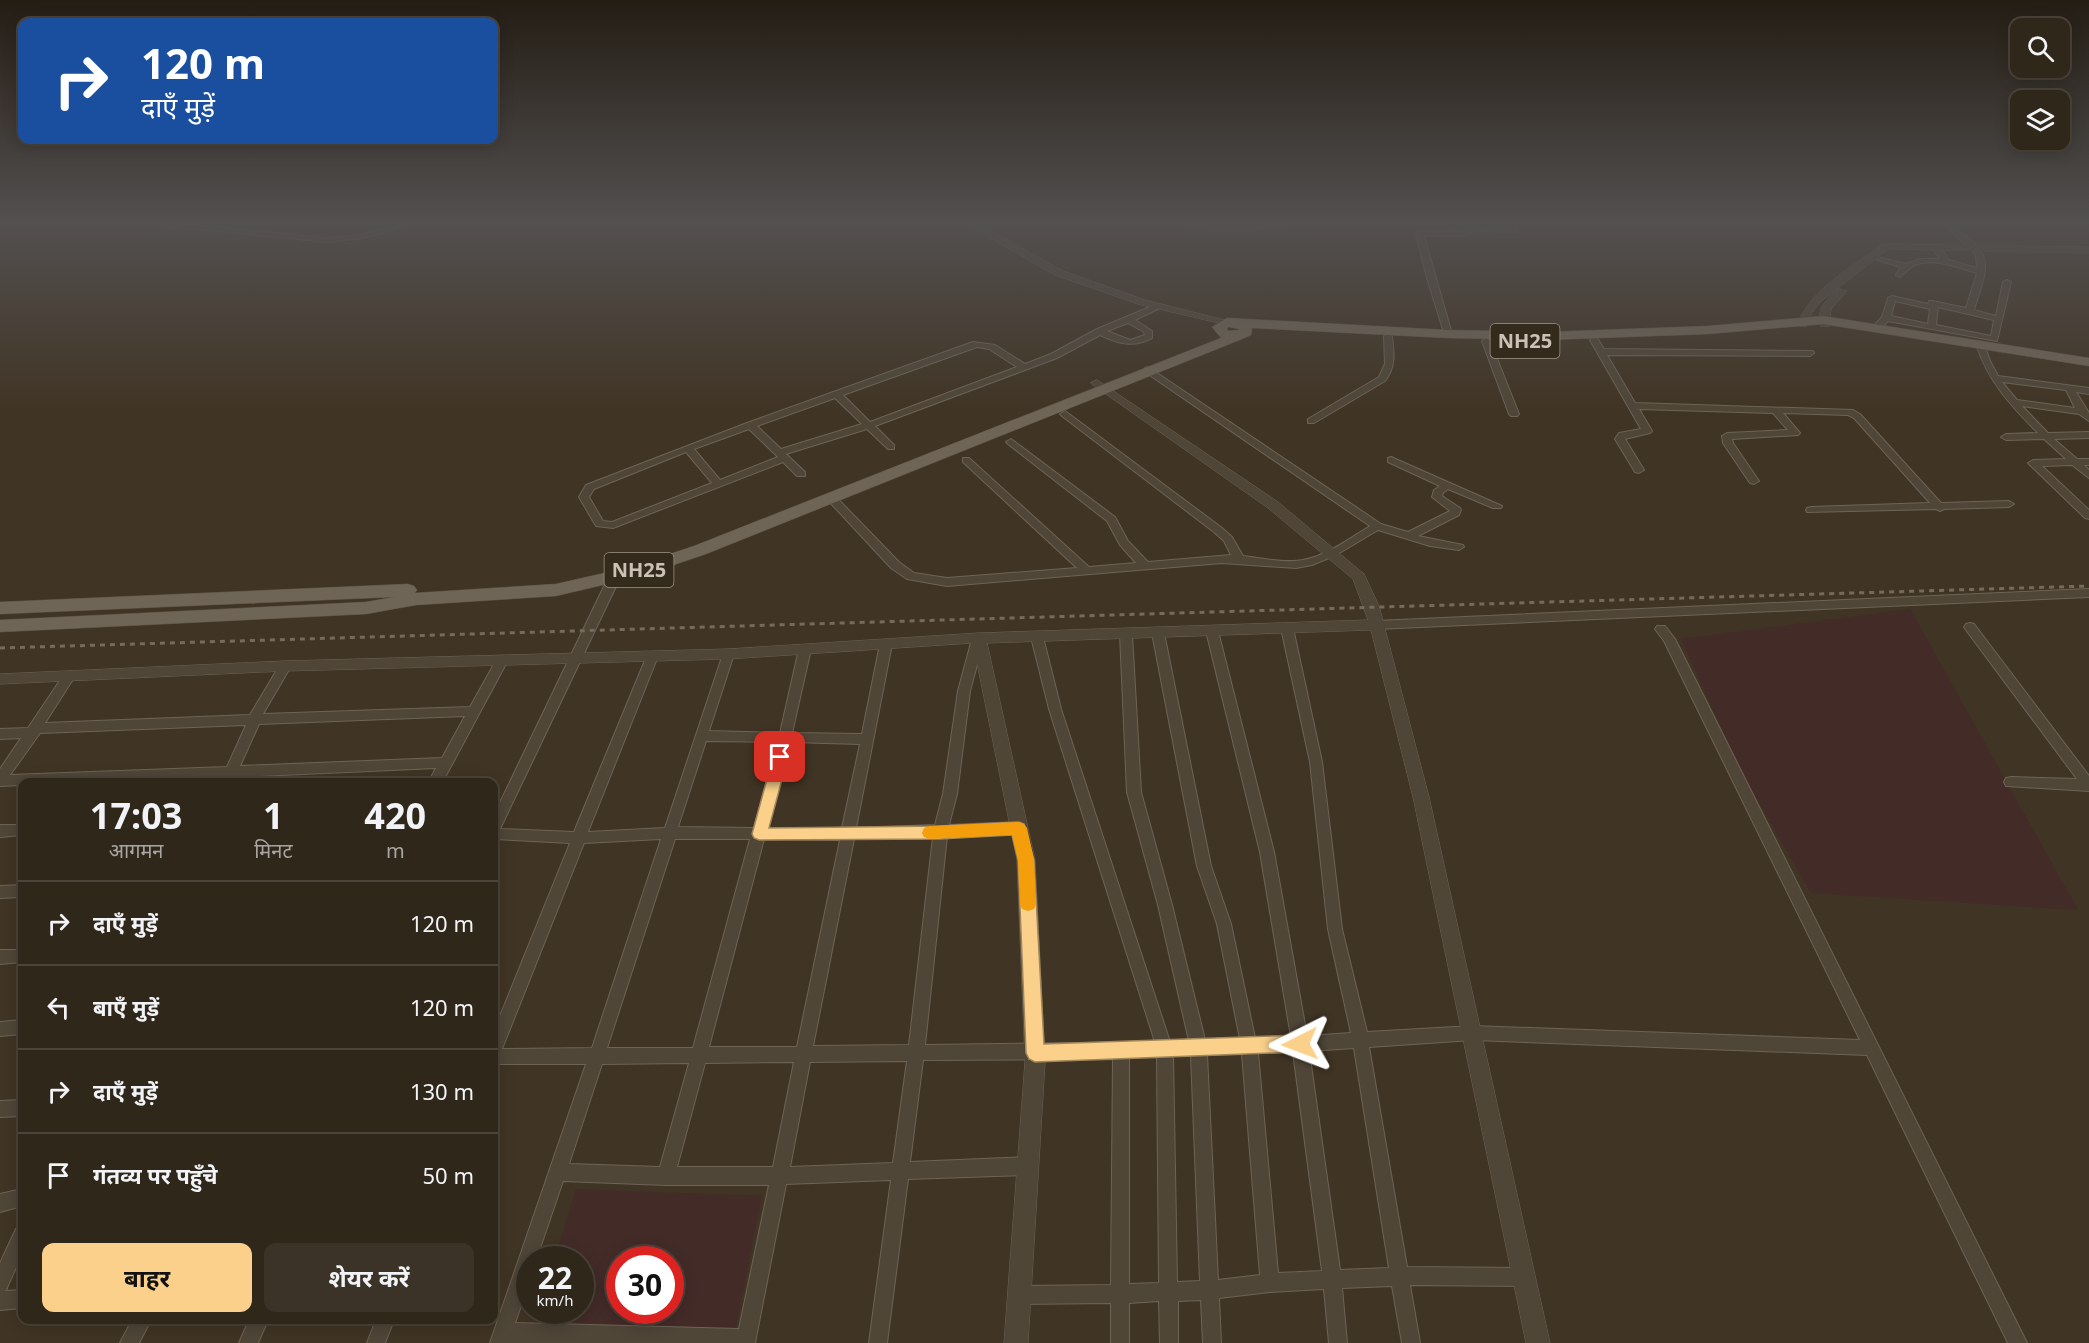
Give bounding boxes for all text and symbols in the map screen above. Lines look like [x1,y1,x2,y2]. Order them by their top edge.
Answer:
map controls [2010,18,2070,150]
button: search [2010,18,2070,78]
text: 120 m [141,34,265,91]
icon: right [42,42,120,120]
text: दाएँ मुड़ें [141,88,215,125]
button: layers [2010,90,2070,150]
road number: NH25 [1490,324,1559,358]
road number: NH25 [604,553,674,587]
pin [754,731,805,782]
icon: arrive [763,740,796,773]
text: 17:03 [90,791,182,840]
text: 1 [263,791,284,840]
text: 420 [364,791,426,840]
text: आगमन [109,837,163,864]
text: मिनट [254,837,293,864]
text: m [386,837,405,864]
icon: right [42,907,75,940]
text: दाएँ मुड़ें [93,908,158,938]
text: 120 m [410,908,474,938]
icon: left [42,991,75,1024]
text: बाएँ मुड़ें [93,992,159,1022]
text: 120 m [410,992,474,1022]
position arrow [1268,1012,1332,1076]
icon: right [42,1075,75,1108]
text: दाएँ मुड़ें [93,1076,158,1106]
text: 130 m [410,1076,474,1106]
icon: arrive [42,1159,75,1192]
text: गंतव्य पर पहुँचे [93,1160,218,1190]
text: 50 m [423,1160,474,1190]
button: बाहर [42,1243,252,1312]
button: शेयर करें [264,1243,474,1312]
speed limit sign: 30 [606,1246,684,1324]
text: 22 [538,1257,572,1298]
text: km/h [537,1290,573,1310]

